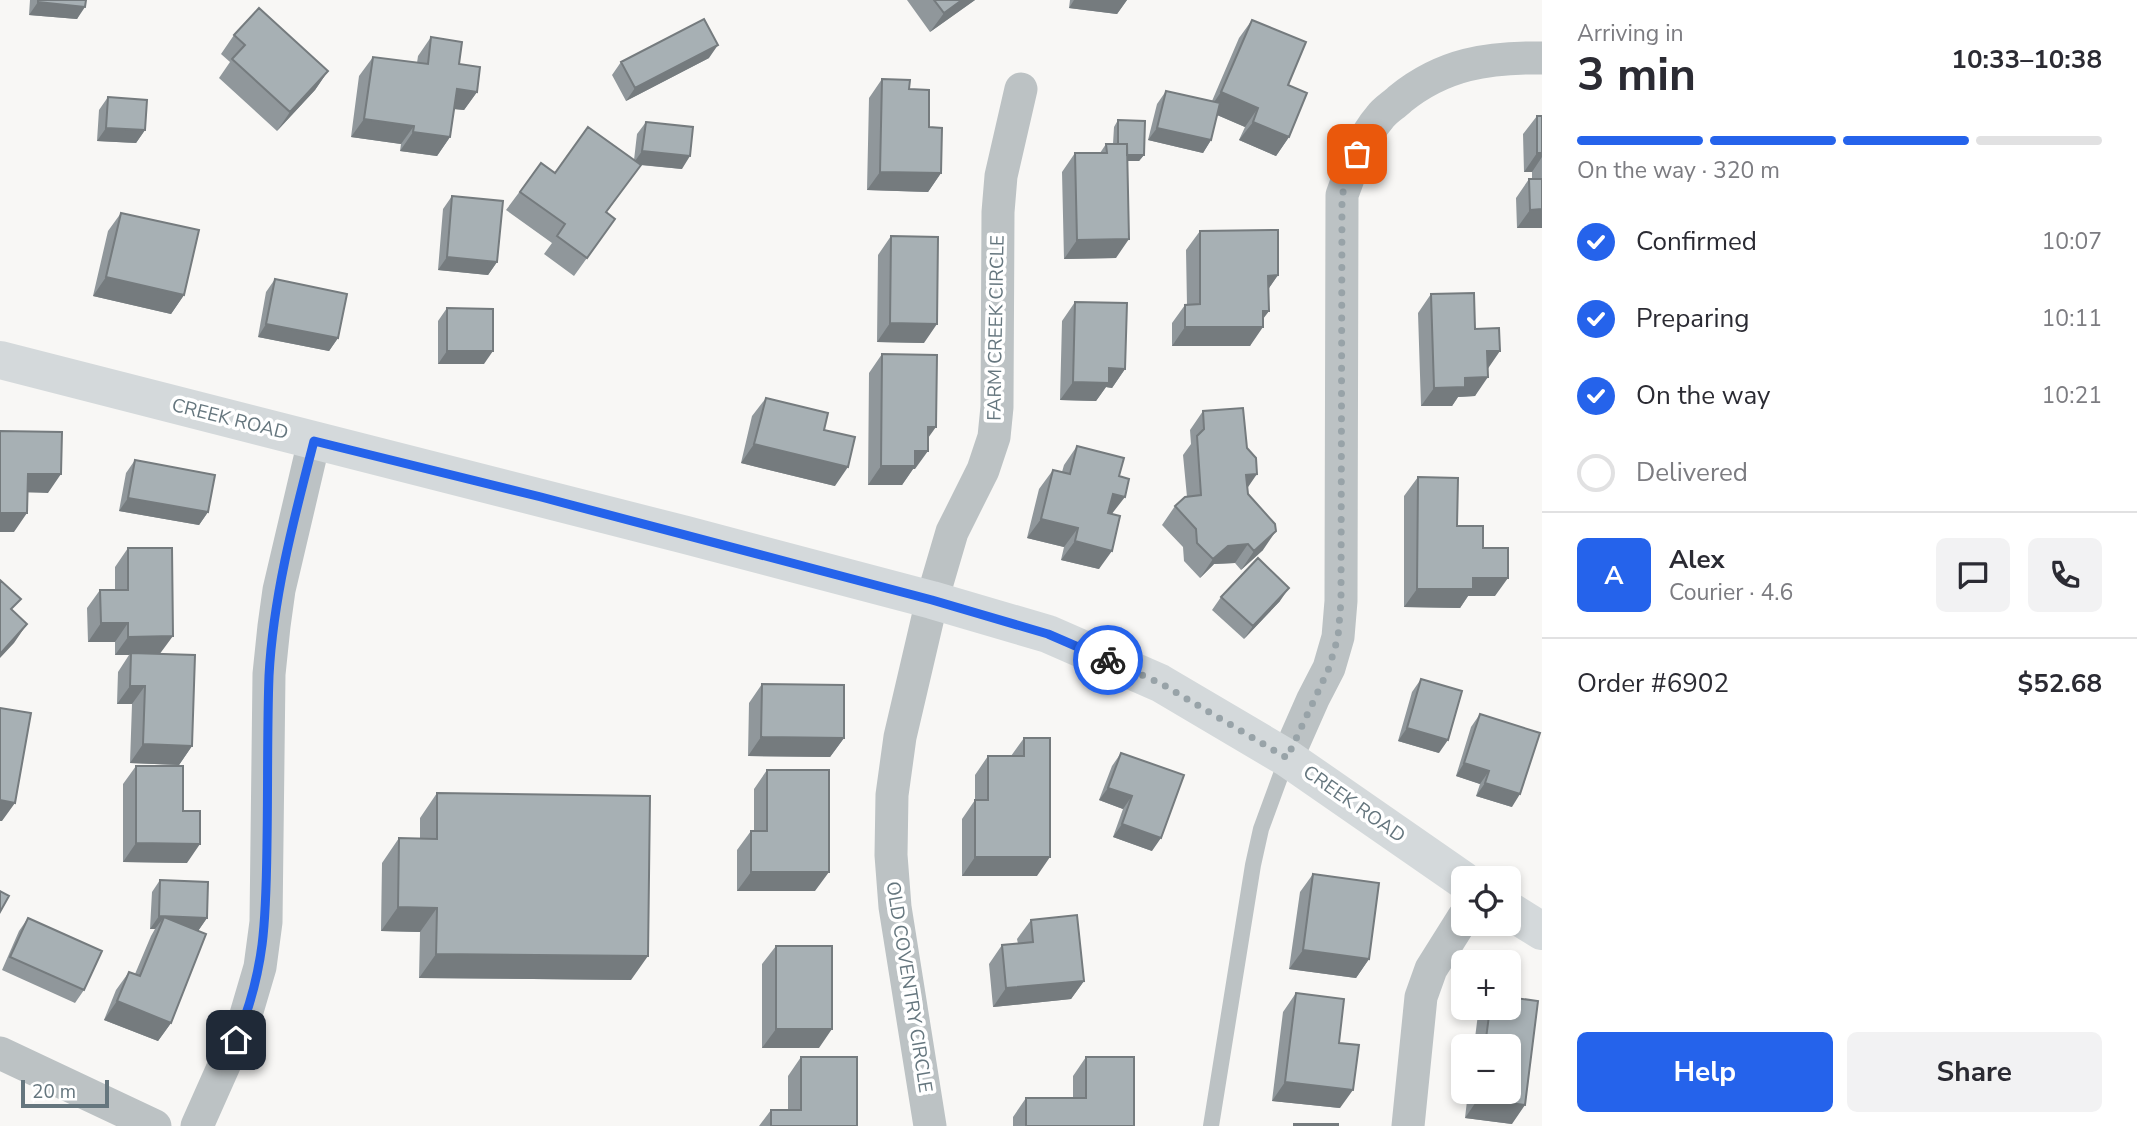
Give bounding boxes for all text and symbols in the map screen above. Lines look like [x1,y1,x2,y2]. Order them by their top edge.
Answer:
text: Arriving in [1577,18,1684,49]
text: 10:33–10:38 [1951,42,2102,77]
text: 3 min [1577,43,1696,106]
pin [1327,124,1387,184]
icon: bag [1338,135,1376,173]
text: On the way · 320 m [1577,155,1780,186]
icon: check [1577,223,1615,261]
text: Confirmed [1636,224,1757,259]
text: 10:07 [2042,226,2102,257]
street label: FARM CREEK CIRCLE [981,235,1011,421]
icon: check [1577,300,1615,338]
text: Preparing [1636,301,1749,336]
text: 10:11 [2042,303,2102,334]
icon: check [1577,377,1615,415]
text: On the way [1636,378,1770,413]
text: 10:21 [2042,380,2102,411]
street label: CREEK ROAD [169,392,291,446]
text: Delivered [1636,455,1748,490]
button: chat [1936,538,2010,612]
button: phone [2028,538,2102,612]
text: Alex [1669,542,1725,577]
text: A [1604,558,1624,593]
text: Courier · 4.6 [1669,577,1793,608]
courier [1073,625,1143,695]
icon: bike [1089,641,1127,679]
text: Order #6902 [1577,666,1729,701]
text: $52.68 [2018,666,2102,701]
street label: CREEK ROAD [1298,759,1410,849]
map controls [1451,866,1521,1104]
button: locate [1451,866,1521,936]
street label: OLD COVENTRY CIRCLE [879,880,939,1094]
button: + [1451,950,1521,1020]
pin [206,1010,266,1070]
icon: home [217,1021,255,1059]
button: Help [1577,1032,1833,1112]
button: Share [1847,1032,2102,1112]
button: − [1451,1034,1521,1104]
scale bar [21,1077,108,1109]
text: 20 m [32,1079,76,1105]

